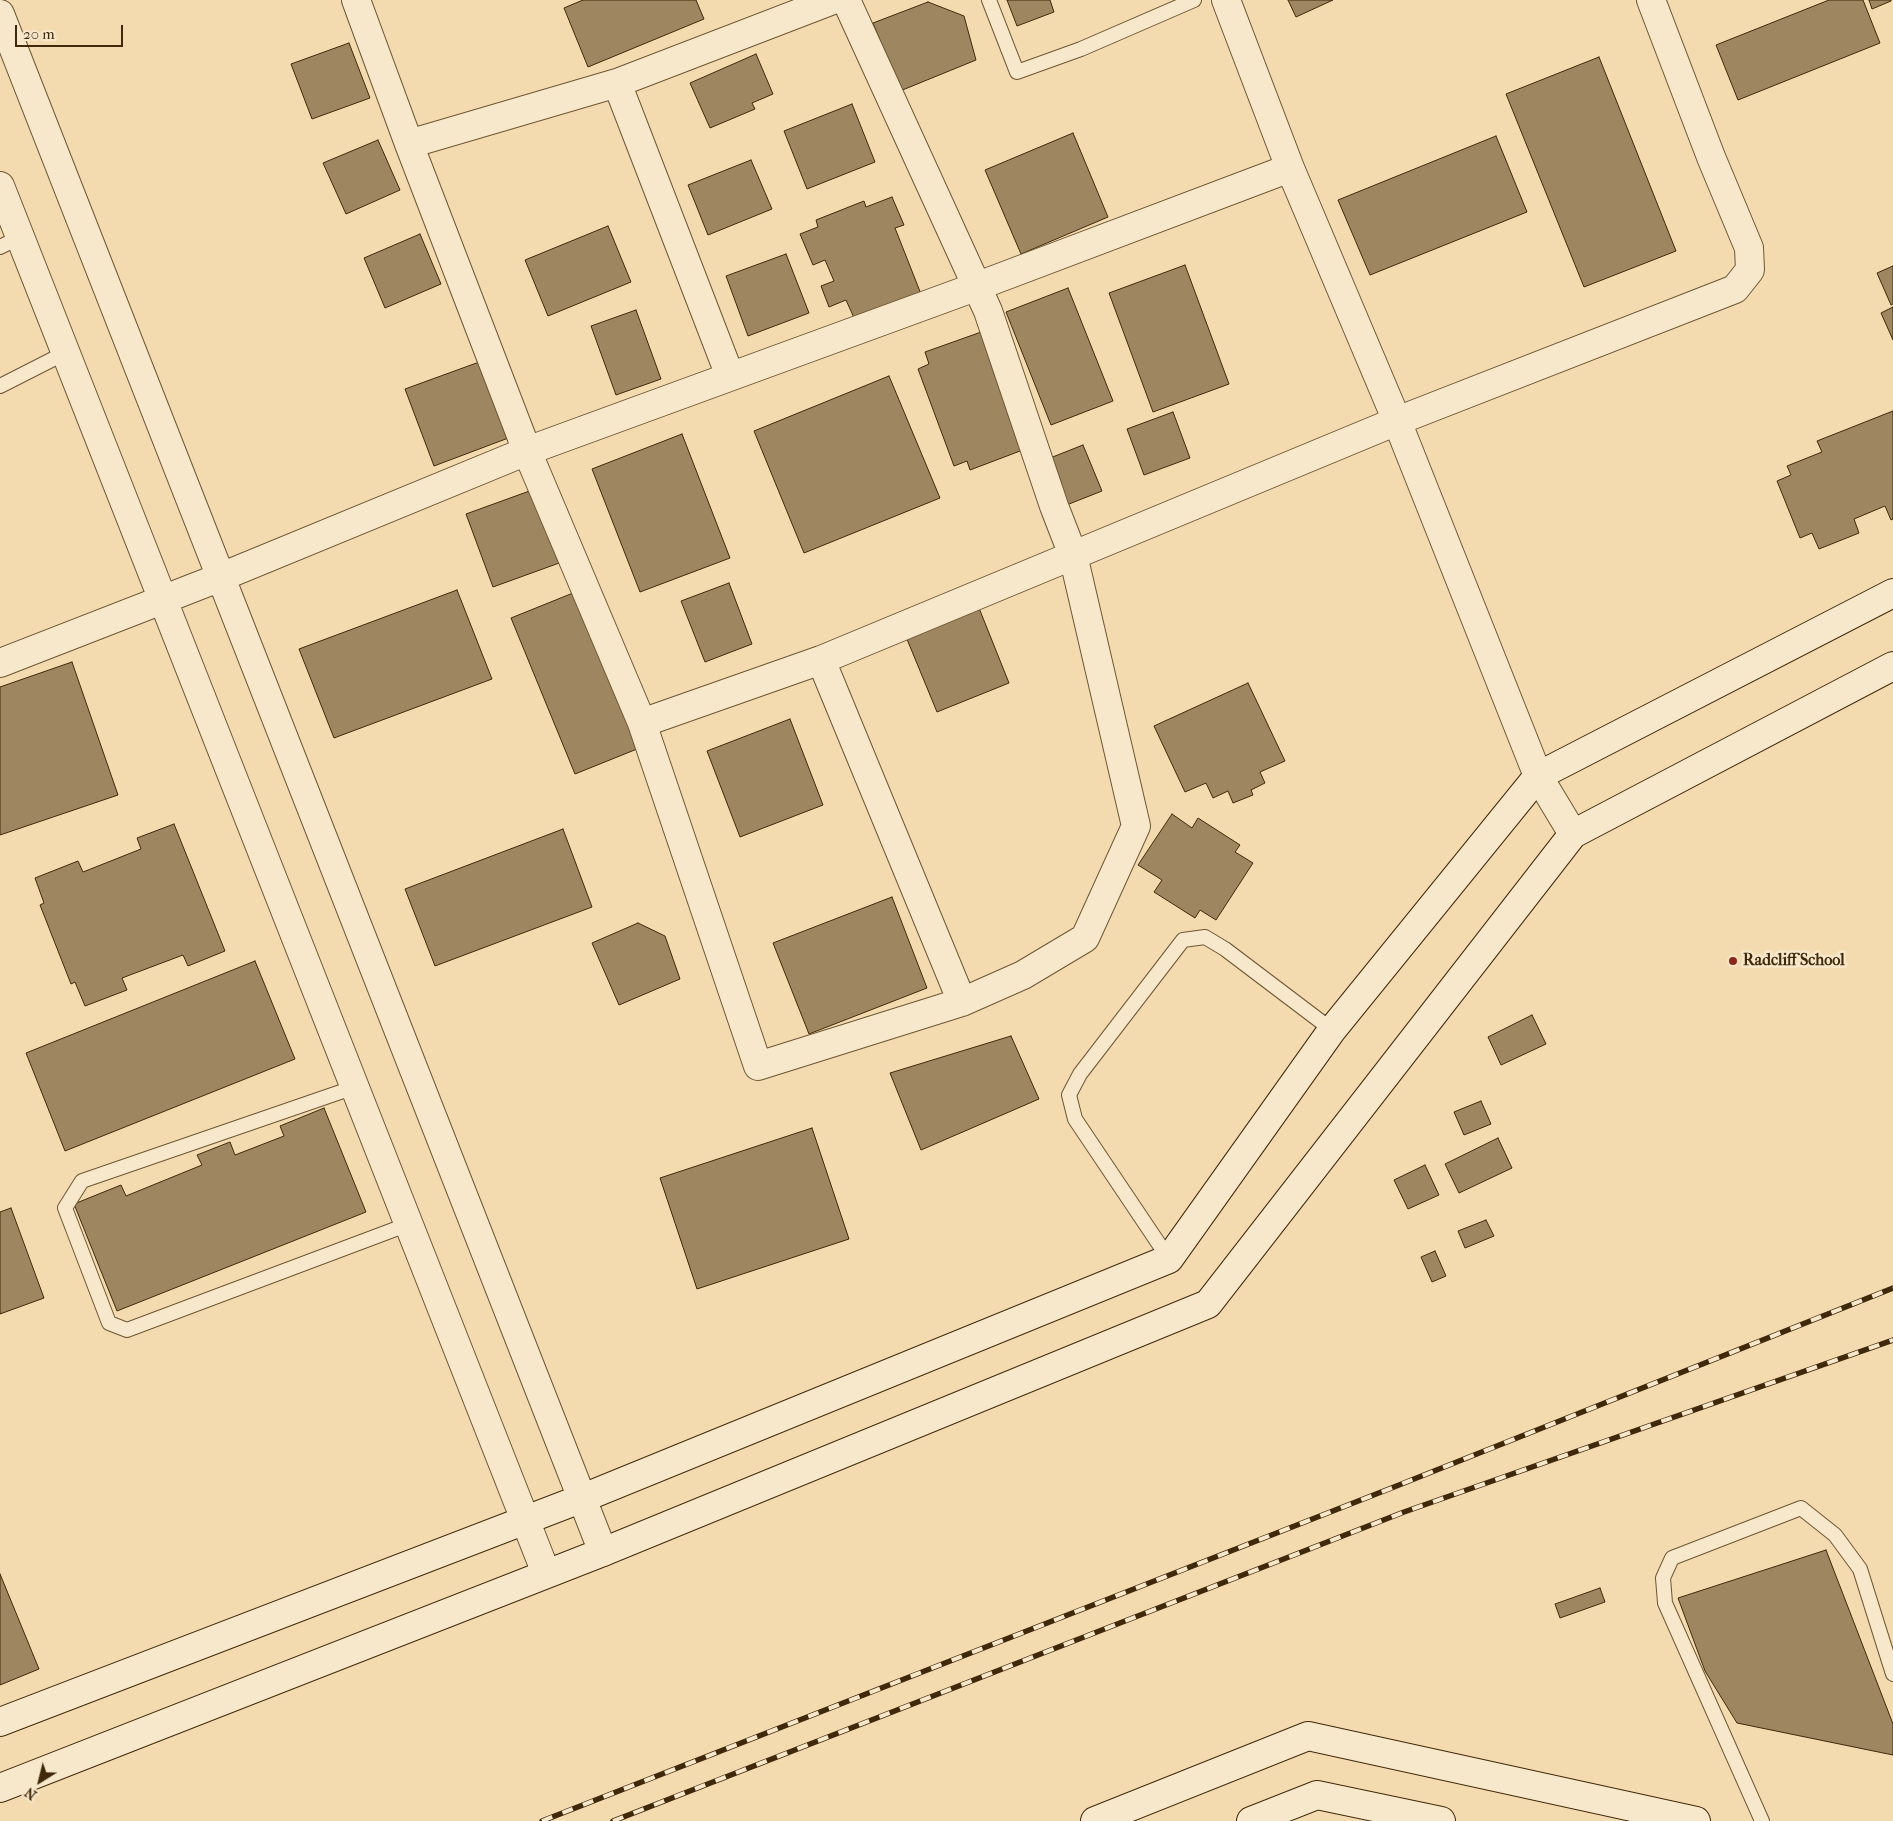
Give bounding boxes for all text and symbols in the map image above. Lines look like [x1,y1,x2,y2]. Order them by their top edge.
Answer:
scale bar [18,15,125,47]
text: 20 m [23,25,55,43]
place label: Radcliff School [1743,951,1845,971]
marker: Radcliff School [1727,955,1739,967]
north arrow [15,1756,65,1806]
text: N [22,1784,40,1804]

